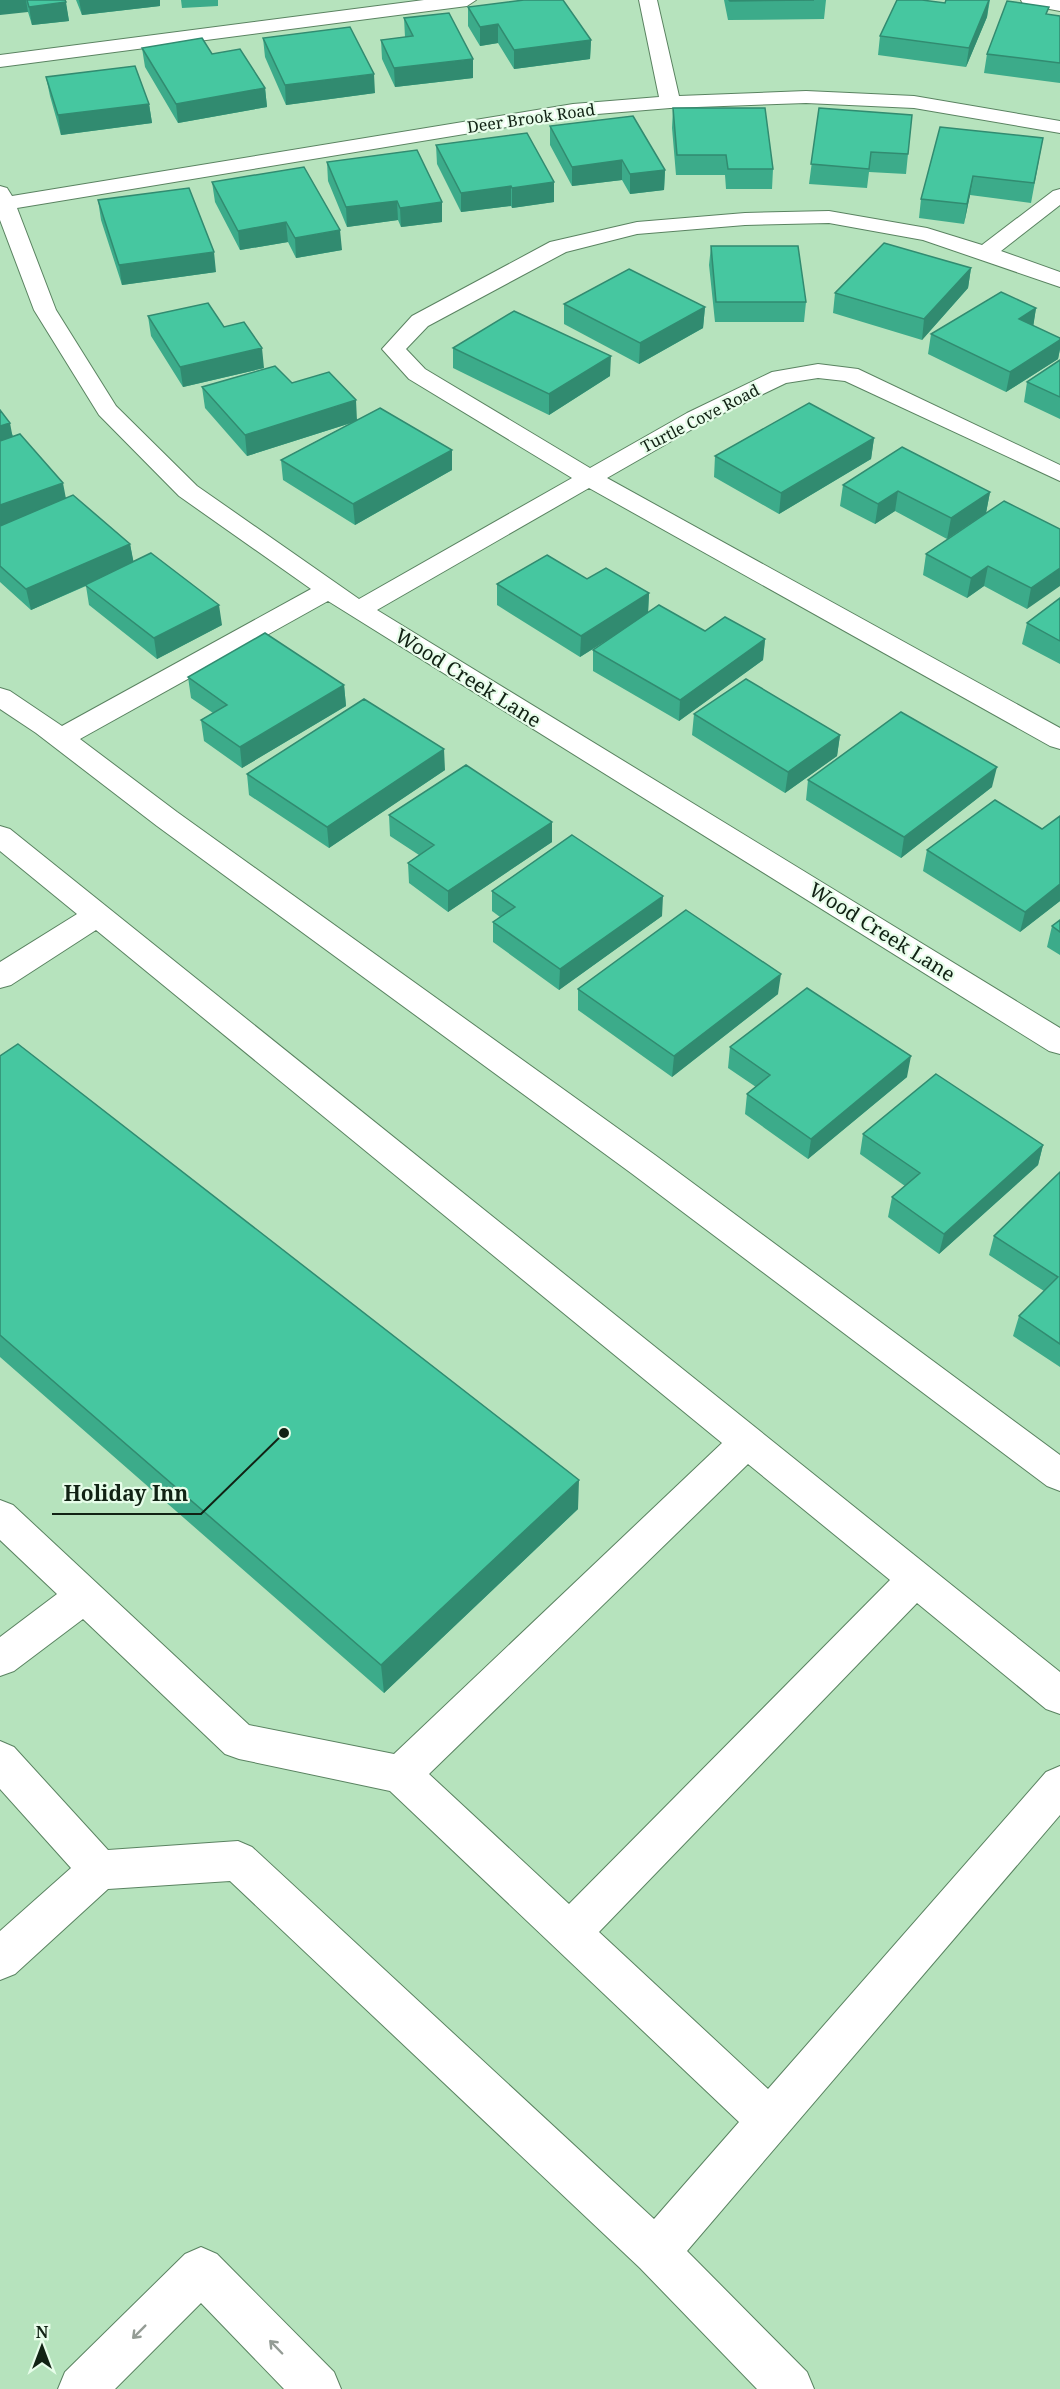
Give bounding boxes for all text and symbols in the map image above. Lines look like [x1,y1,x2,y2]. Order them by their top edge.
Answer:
street label: Deer Brook Road [466,98,597,138]
street label: Turtle Cove Road [637,379,763,457]
street label: Wood Creek Lane [390,622,546,733]
street label: Wood Creek Lane [804,876,960,987]
callout: Holiday Inn [52,1475,201,1514]
text: Holiday Inn [64,1479,188,1507]
north arrow [12,2317,72,2377]
text: N [36,2321,49,2343]
one-way arrow [132,2325,146,2340]
one-way arrow [269,2340,283,2355]

